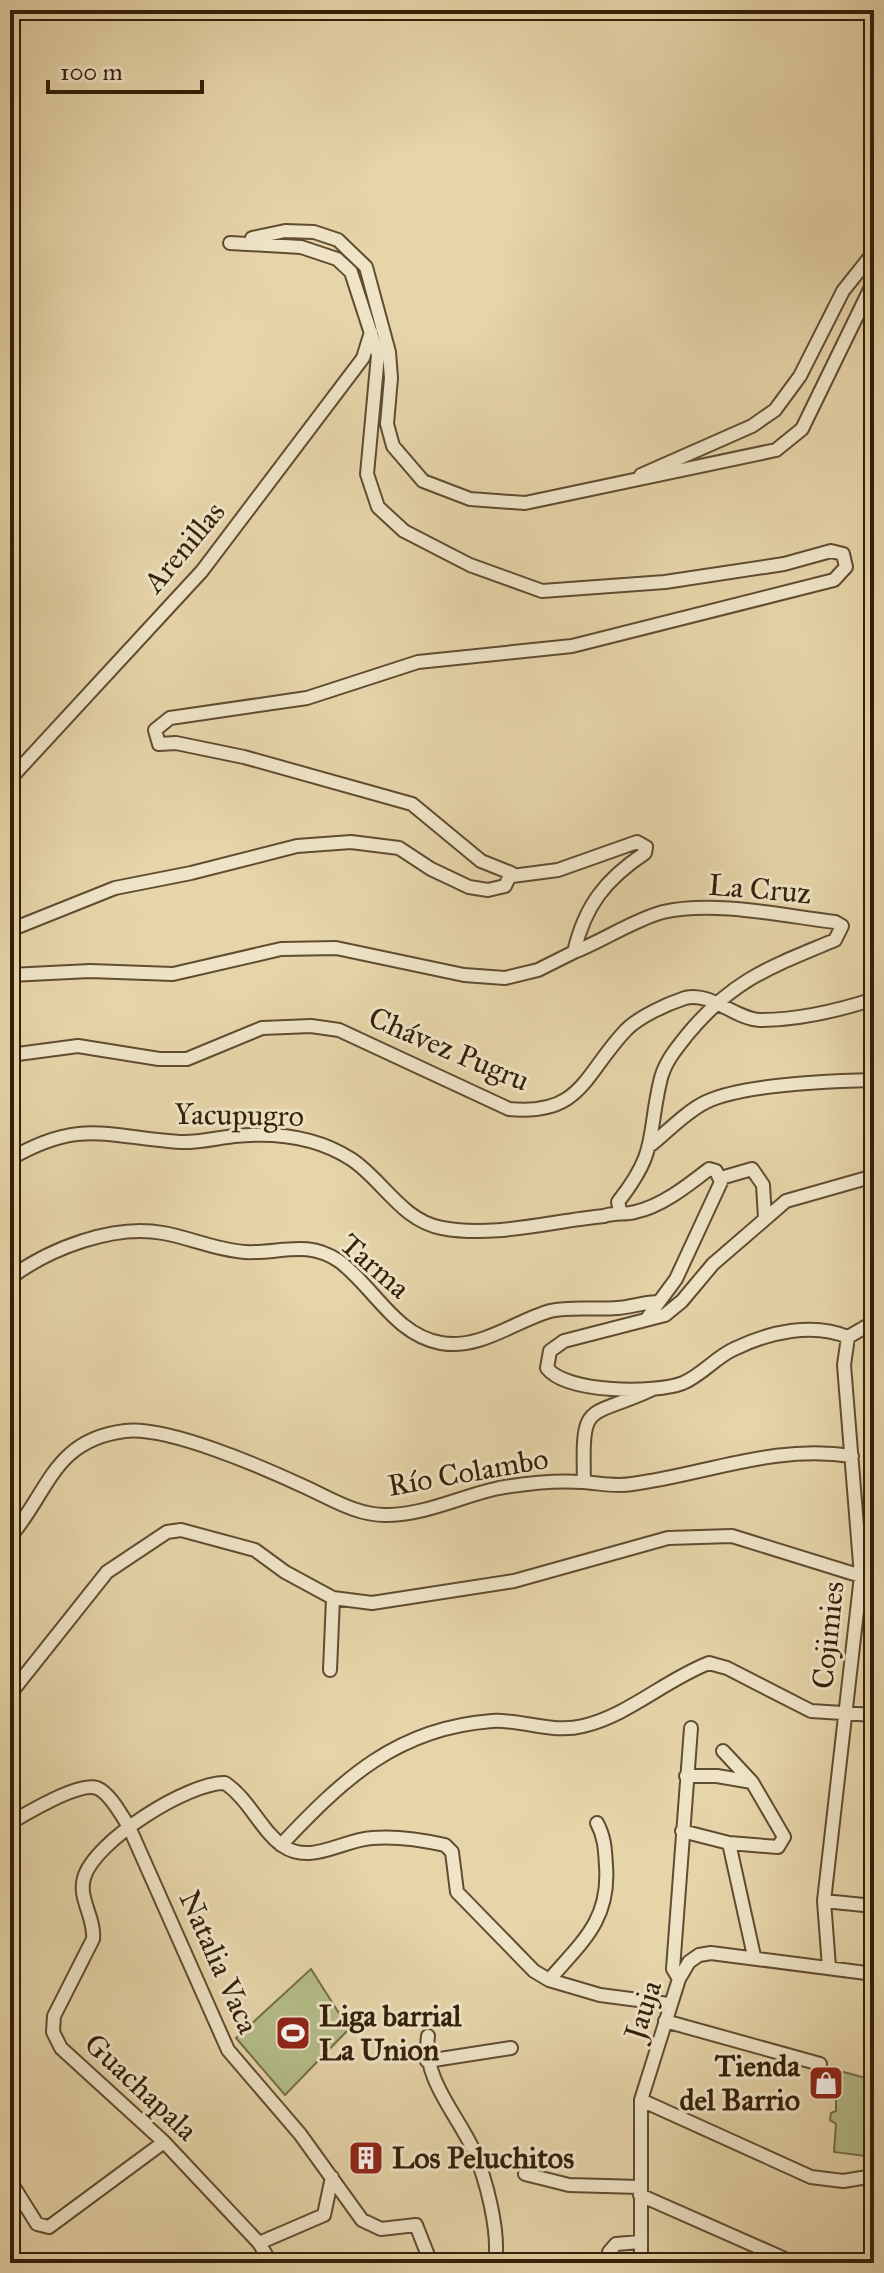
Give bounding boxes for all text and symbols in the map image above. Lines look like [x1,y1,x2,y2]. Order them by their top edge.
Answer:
scale bar [48,44,202,94]
text: 100 m [60,57,123,87]
street label: Arenillas [134,494,233,601]
street label: La Cruz [707,867,813,911]
street label: Chávez Pugru [363,999,535,1099]
street label: Yacupugro [174,1096,304,1134]
street label: Tarma [333,1226,417,1306]
street label: Río Colambo [385,1440,551,1504]
street label: Cojimies [804,1579,852,1691]
street label: Natalia Vaca [171,1885,267,2039]
street label: Jauja [616,1976,669,2047]
place label: Liga barrial La Union [319,1998,462,2068]
sports icon: Liga barrial La Union [274,2014,312,2052]
street label: Guachapala [77,2026,205,2148]
place label: Tienda del Barrio [679,2048,801,2118]
shop icon: Tienda del Barrio [807,2064,845,2102]
building icon: Los Peluchitos [347,2139,385,2177]
place label: Los Peluchitos [392,2140,574,2176]

